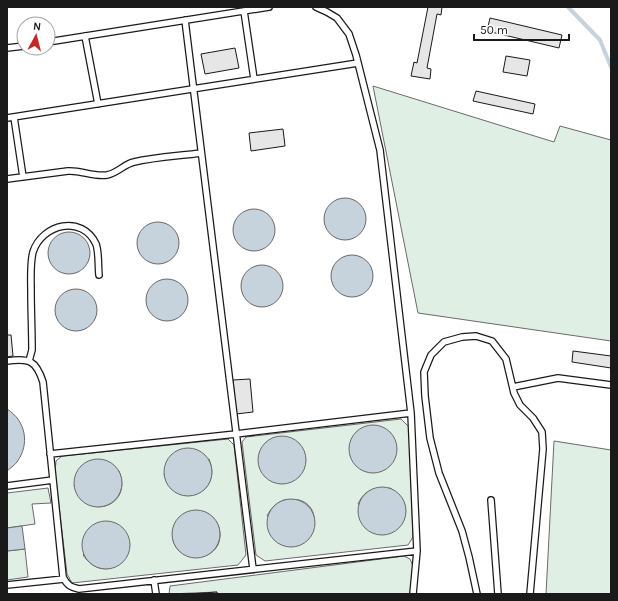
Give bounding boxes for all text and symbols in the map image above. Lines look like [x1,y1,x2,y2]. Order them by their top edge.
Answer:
north arrow [16,16,56,56]
scale bar [474,16,569,42]
text: N [32,20,42,34]
text: 50 m [480,23,508,37]

